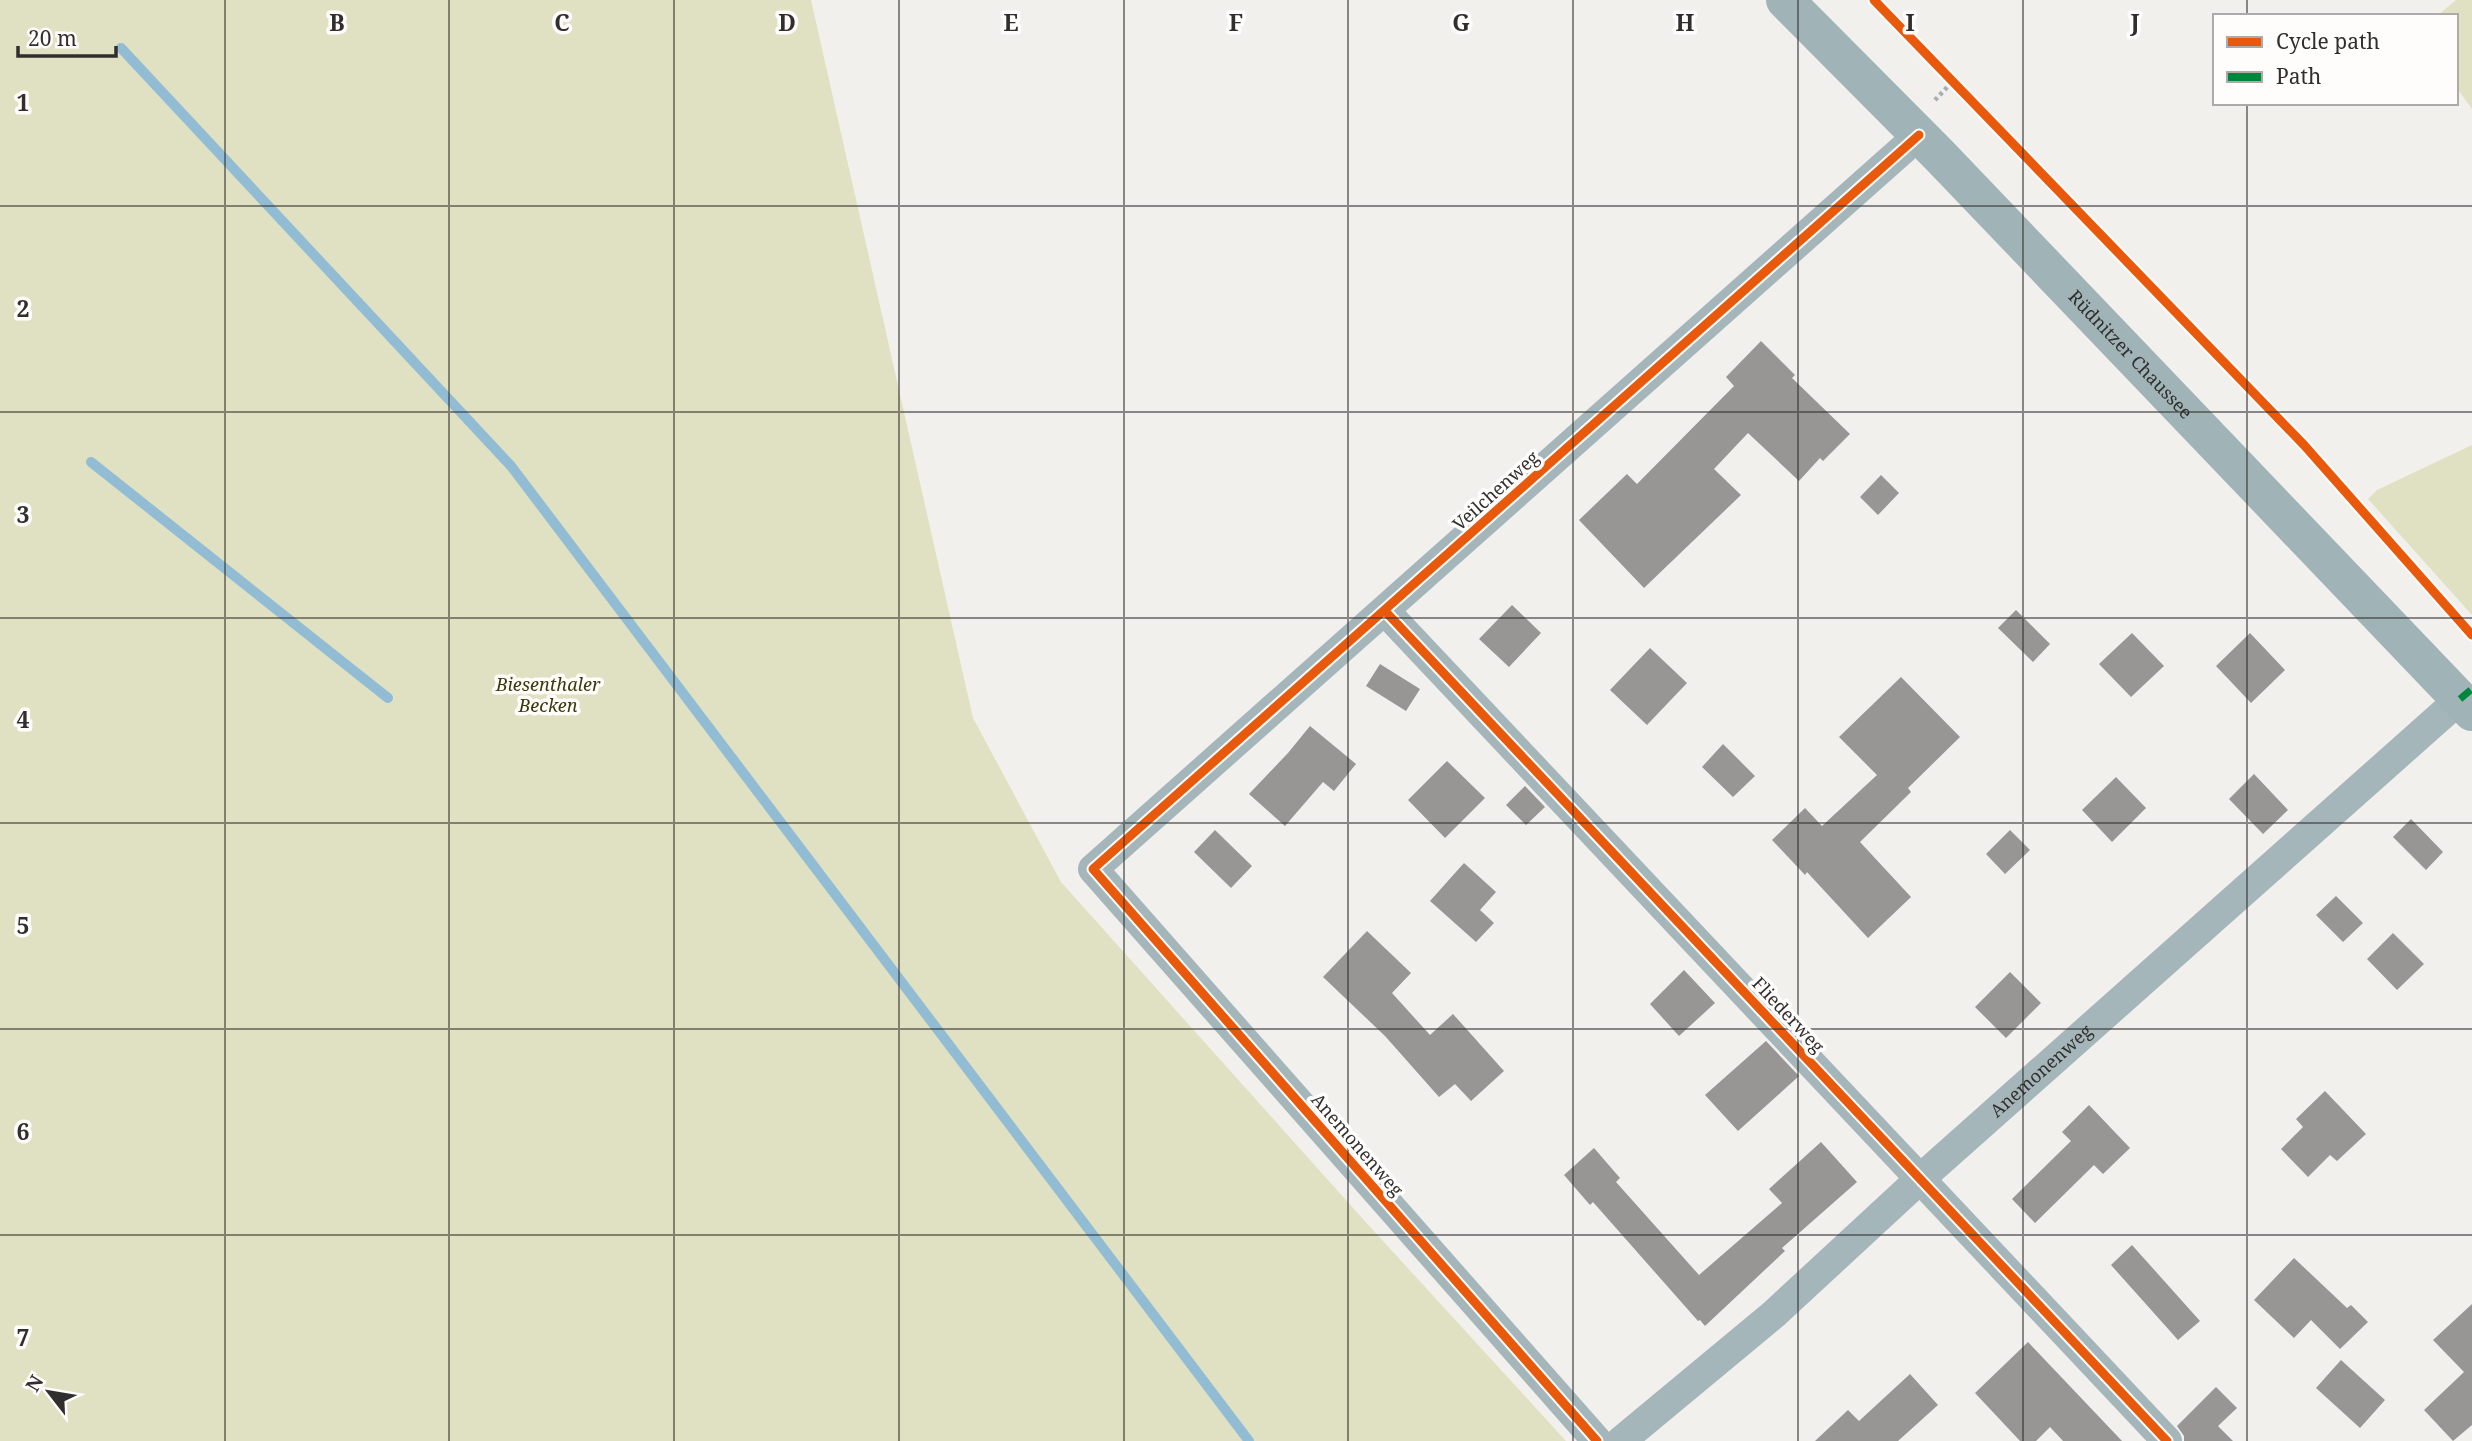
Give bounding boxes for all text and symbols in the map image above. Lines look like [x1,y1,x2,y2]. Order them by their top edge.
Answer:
text: B [329,6,345,38]
text: C [554,6,570,38]
text: D [778,6,796,38]
text: E [1003,6,1019,38]
text: F [1229,6,1243,38]
text: G [1452,6,1470,38]
text: H [1676,6,1695,38]
text: I [1905,6,1915,38]
text: J [2129,6,2140,38]
scale bar [18,14,116,58]
legend [2213,14,2458,105]
text: 20 m [28,24,77,52]
text: Cycle path [2276,27,2380,55]
text: Path [2276,62,2321,90]
text: 1 [17,86,30,118]
street label: Rüdnitzer Chaussee [2064,284,2198,424]
text: 2 [17,292,30,324]
street label: Veilchenweg [1447,445,1544,535]
text: 3 [17,498,30,530]
park label: Biesenthaler Becken [495,672,601,717]
text: 4 [17,703,30,735]
text: 5 [17,909,30,941]
street label: Fliederweg [1747,971,1830,1058]
street label: Anemonenweg [1984,1018,2097,1122]
street label: Anemonenweg [1306,1088,1409,1201]
text: 6 [17,1115,30,1147]
text: 7 [17,1321,30,1353]
north arrow [14,1357,84,1427]
text: N [19,1370,49,1396]

